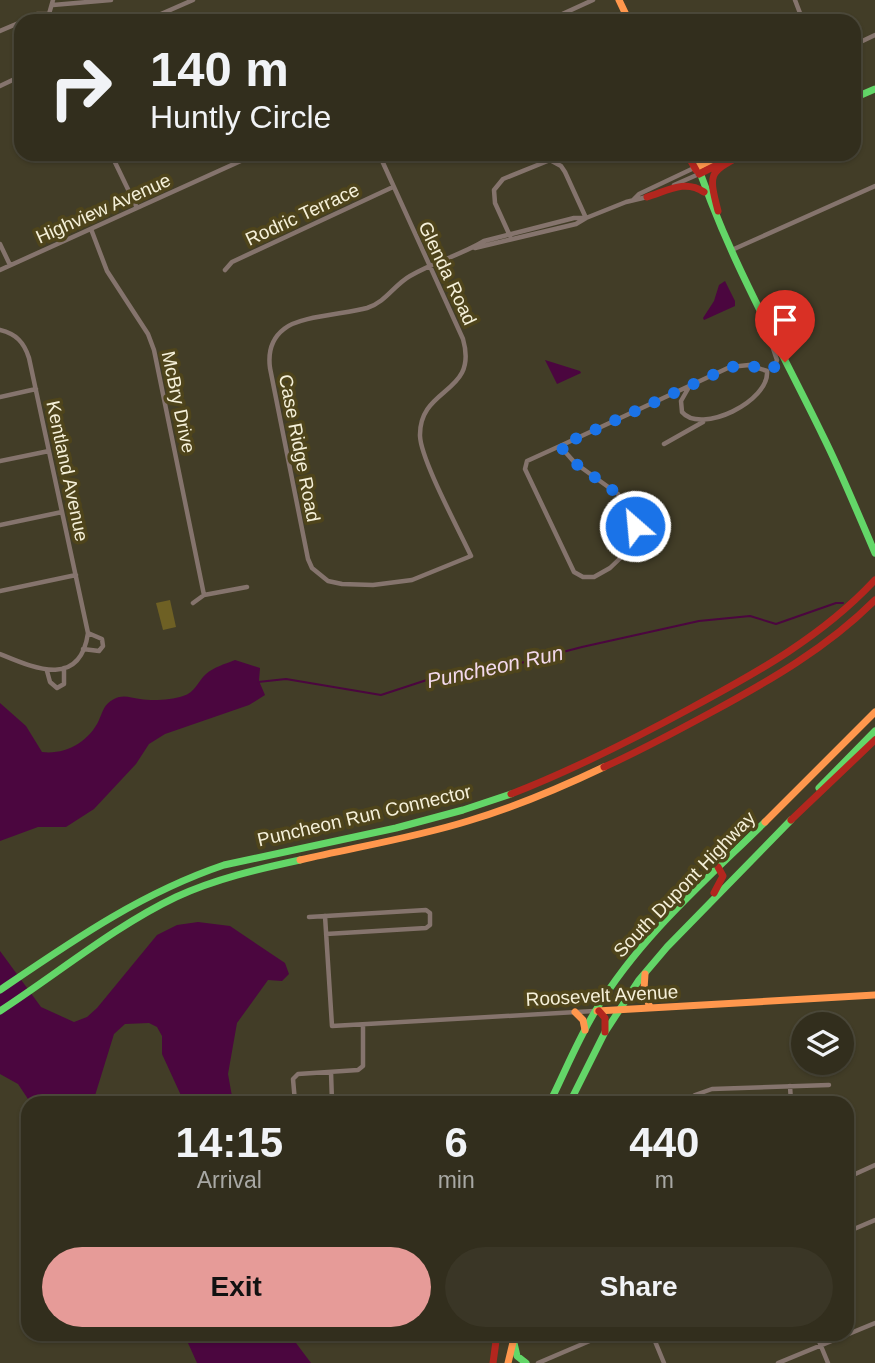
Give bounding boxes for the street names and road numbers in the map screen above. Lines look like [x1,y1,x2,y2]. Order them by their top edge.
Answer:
street label: Highview Avenue [33,169,174,248]
street label: Rodric Terrace [242,179,362,250]
street label: Glenda Road [414,218,481,328]
street label: McBry Drive [157,349,200,455]
street label: Case Ridge Road [275,372,324,524]
street label: Kentland Avenue [42,399,93,543]
street label: Puncheon Run Connector [255,781,474,850]
street label: South Dupont Highway [609,807,760,962]
street label: Roosevelt Avenue [525,981,679,1010]

